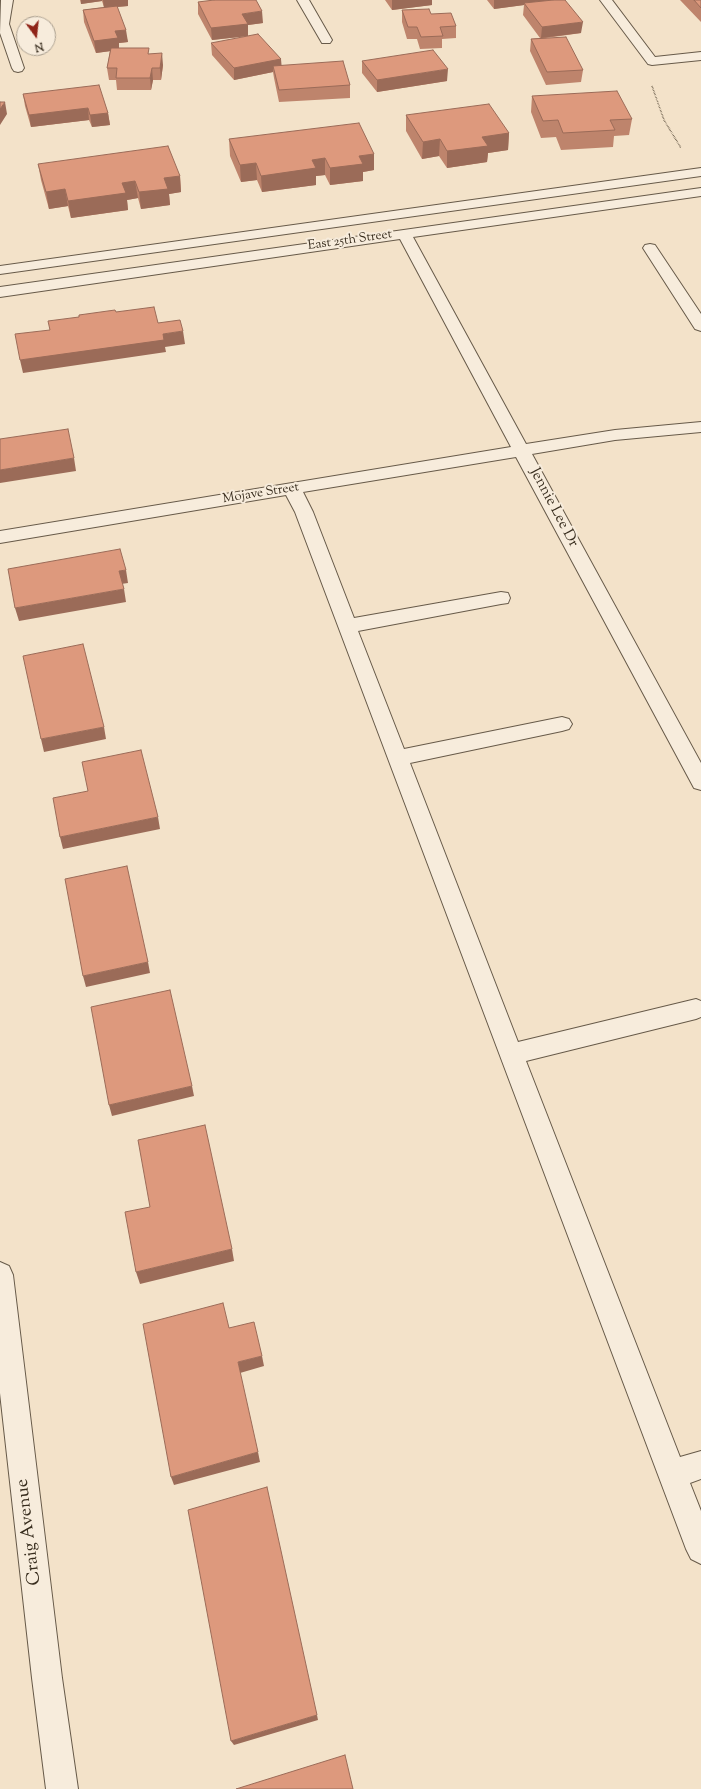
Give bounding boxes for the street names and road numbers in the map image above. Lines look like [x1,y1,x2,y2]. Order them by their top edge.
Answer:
street label: East 25th Street [307,227,393,255]
street label: Jennie Lee Dr [525,465,581,551]
street label: Mojave Street [222,480,300,508]
street label: Craig Avenue [13,1478,47,1586]

